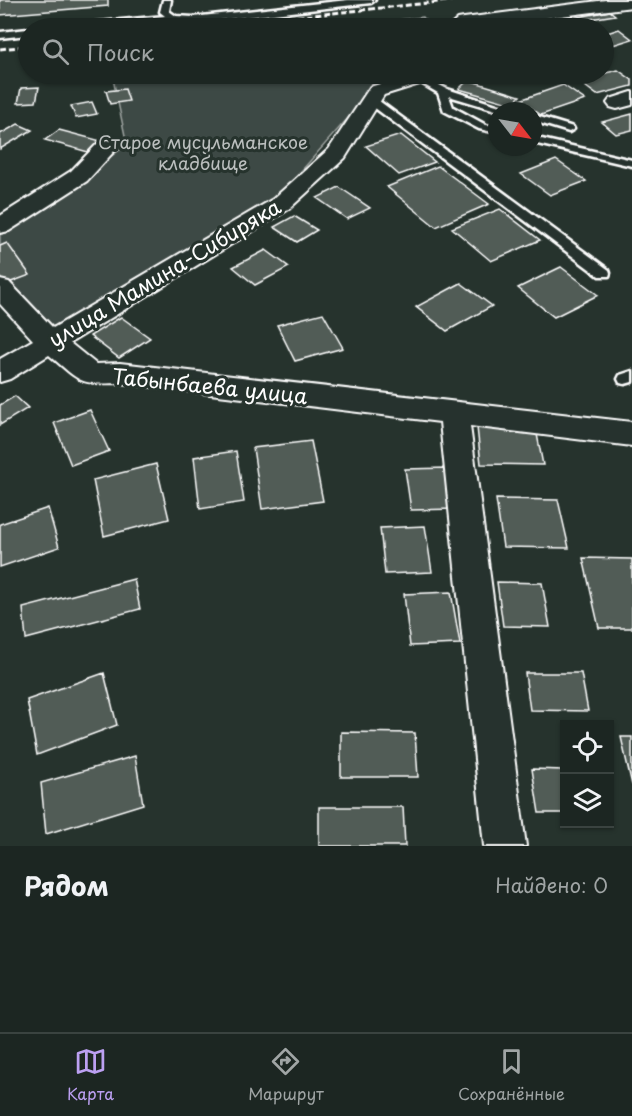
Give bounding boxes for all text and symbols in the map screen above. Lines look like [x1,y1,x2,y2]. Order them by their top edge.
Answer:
search box [18,18,614,84]
icon: search [39,35,72,68]
text: Поиск [87,35,154,68]
north arrow [488,102,542,156]
park label: Старое мусульманское кладбище [98,128,308,176]
street label: улица Мамина-Сибиряка [42,190,286,354]
street label: Табынбаева улица [111,359,310,411]
map controls [560,720,614,828]
button: locate [560,720,614,774]
button: layers [560,774,614,828]
text: Рядом [24,866,109,905]
text: Найдено: 0 [495,870,608,900]
tab: Карта [67,1045,114,1105]
tab: Маршрут [248,1045,324,1105]
tab: Сохранённые [458,1045,565,1105]

